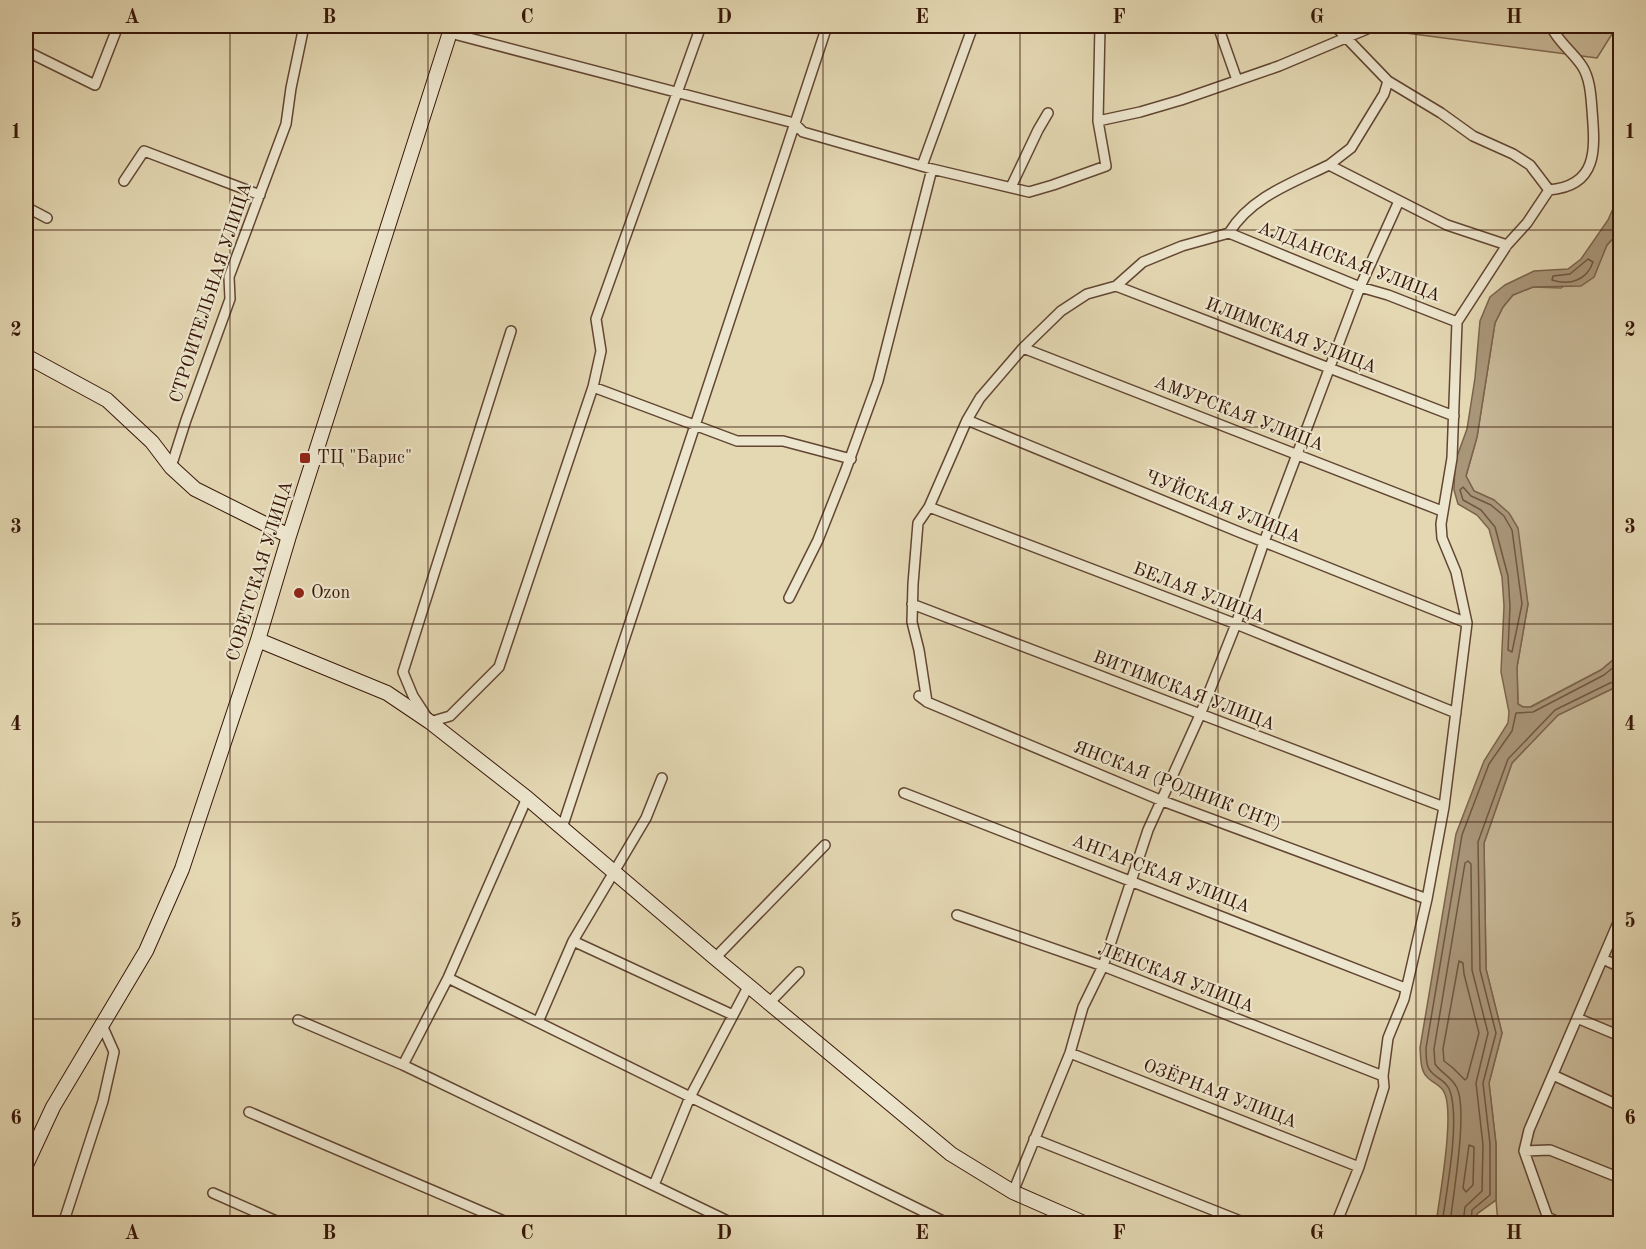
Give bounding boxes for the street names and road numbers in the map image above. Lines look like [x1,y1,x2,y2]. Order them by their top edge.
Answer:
street label: СТРОИТЕЛЬНАЯ УЛИЦА [167,180,255,405]
street label: АЛДАНСКАЯ УЛИЦА [1255,219,1443,305]
street label: ИЛИМСКАЯ УЛИЦА [1203,295,1379,377]
street label: АМУРСКАЯ УЛИЦА [1152,373,1327,455]
street label: ЧУЙСКАЯ УЛИЦА [1143,464,1305,547]
street label: СОВЕТСКАЯ УЛИЦА [224,478,296,663]
street label: БЕЛАЯ УЛИЦА [1131,560,1268,627]
street label: ВИТИМСКАЯ УЛИЦА [1091,648,1278,734]
street label: ЯНСКАЯ (РОДНИК СНТ) [1071,737,1284,834]
street label: АНГАРСКАЯ УЛИЦА [1069,832,1253,916]
street label: ЛЕНСКАЯ УЛИЦА [1095,940,1257,1016]
street label: ОЗЁРНАЯ УЛИЦА [1141,1054,1301,1132]

